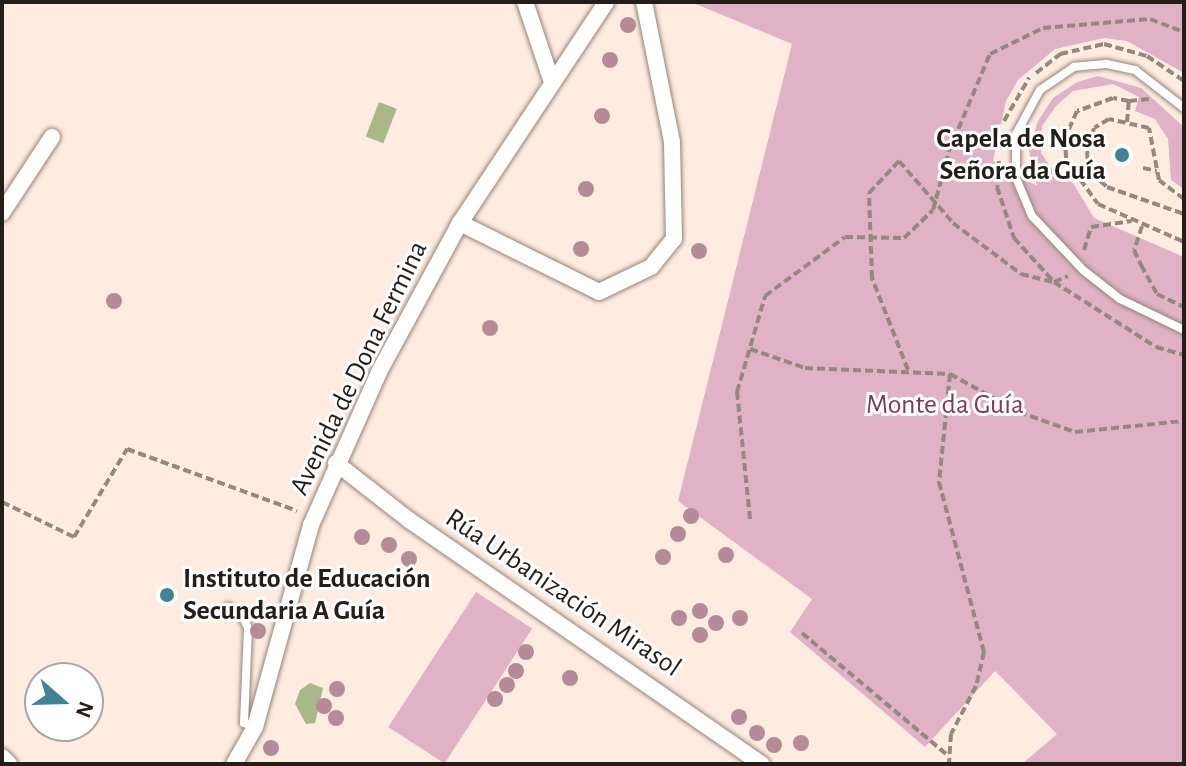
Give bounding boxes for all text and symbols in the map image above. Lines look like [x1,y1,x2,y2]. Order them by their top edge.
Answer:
place label: Capela de Nosa Señora da Guía [936,122,1106,188]
marker: Capela de Nosa Señora da Guía [1113,146,1131,164]
street label: Avenida de Dona Fermina [283,235,435,501]
park label: Monte da Guía [866,388,1024,422]
street label: Rúa Urbanización Mirasol [439,502,687,684]
place label: Instituto de Educación Secundaria A Guía [183,562,431,628]
marker: Instituto de Educación Secundaria A Guía [158,586,176,604]
north arrow [24,662,104,742]
text: N [72,699,98,720]

